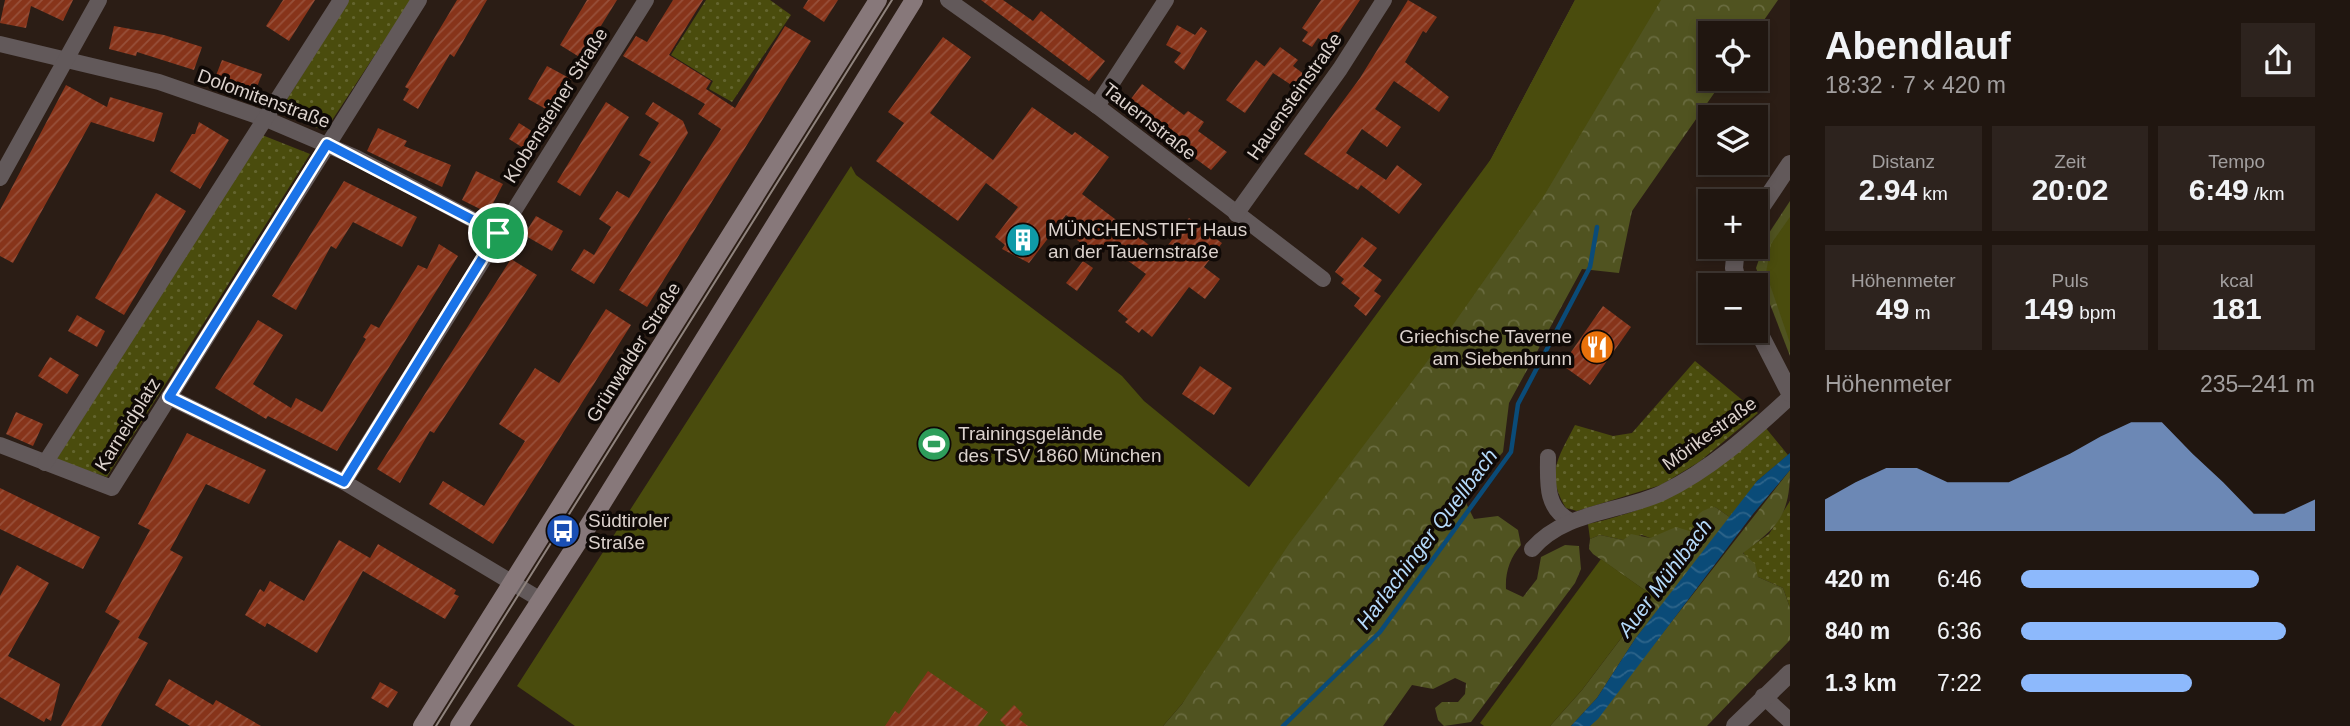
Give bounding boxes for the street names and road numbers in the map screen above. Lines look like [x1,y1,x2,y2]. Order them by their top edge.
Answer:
street label: Klobensteiner Straße [499,24,612,187]
street label: Hauensteinstraße [1243,29,1346,164]
street label: Dolomitenstraße [195,65,333,132]
street label: Tauernstraße [1099,79,1200,164]
street label: Grünwalder Straße [582,279,685,426]
street label: Karneidplatz [91,374,164,475]
street label: Mörikestraße [1658,392,1760,474]

